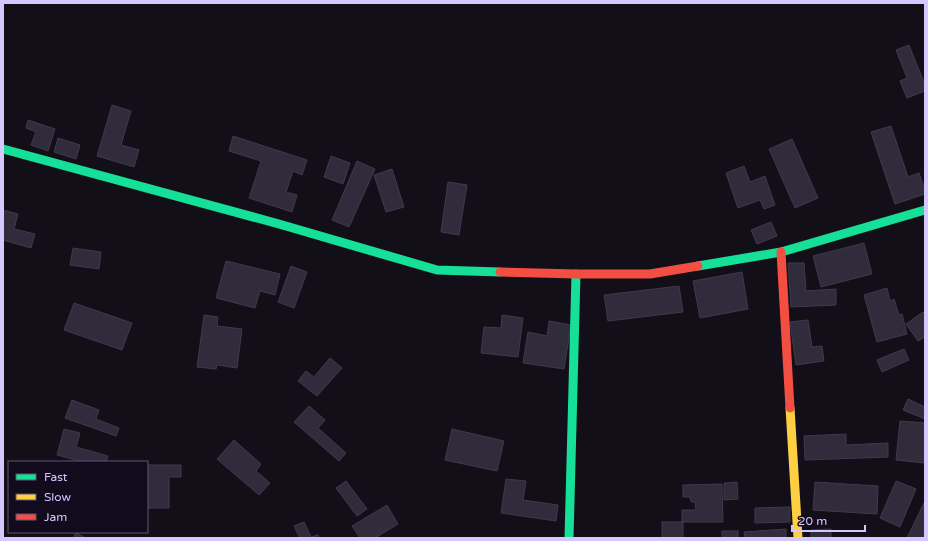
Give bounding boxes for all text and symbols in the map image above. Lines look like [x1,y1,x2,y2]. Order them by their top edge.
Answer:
legend [8,461,148,533]
text: Fast [44,470,68,484]
text: Slow [44,490,71,504]
scale bar [792,507,865,533]
text: Jam [44,510,67,524]
text: 20 m [798,514,827,528]

